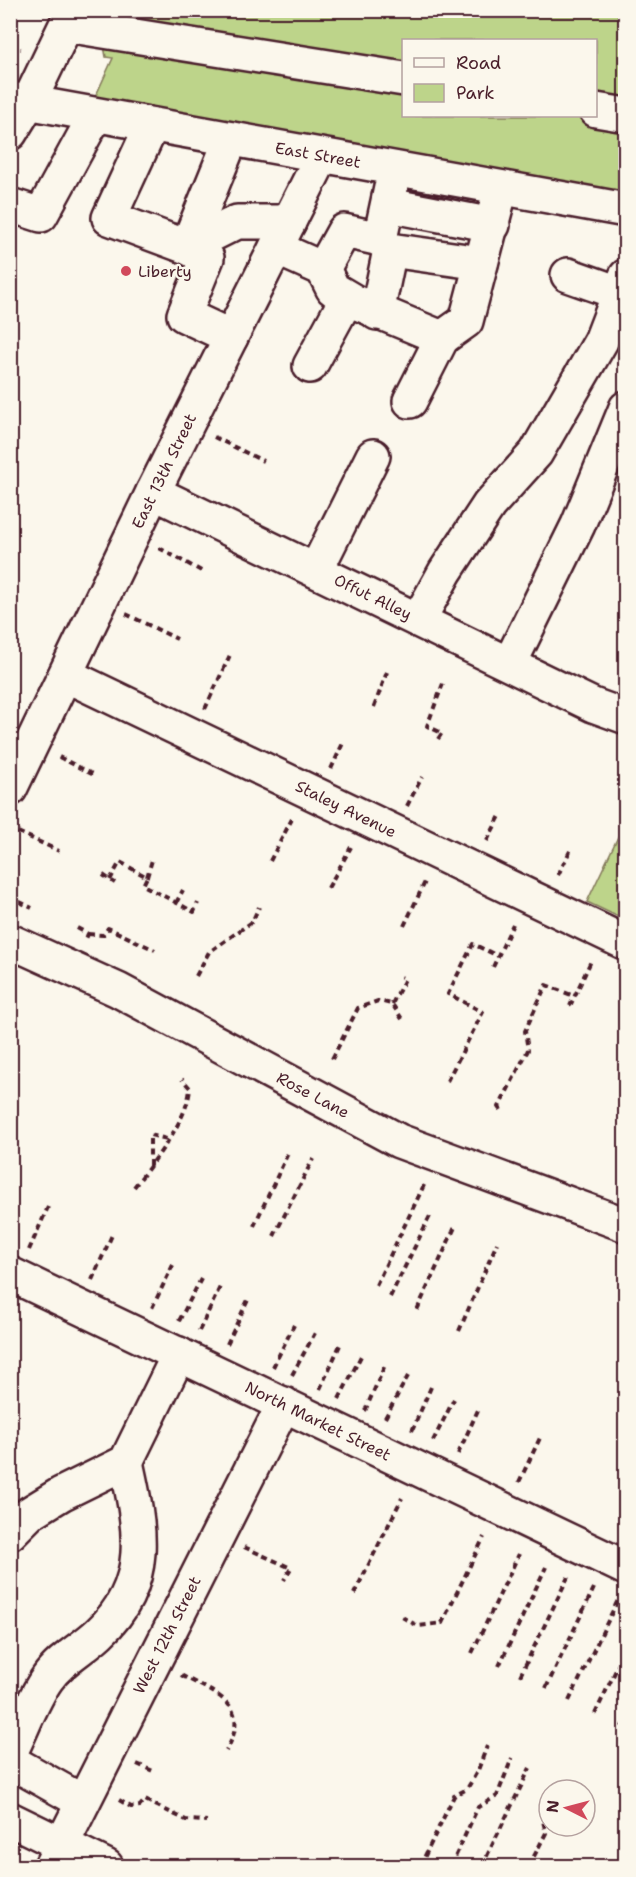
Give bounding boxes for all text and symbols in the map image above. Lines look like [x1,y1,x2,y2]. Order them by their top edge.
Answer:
legend [402,39,597,117]
text: Road [456,51,501,75]
text: Park [456,81,495,105]
street label: East Street [273,137,363,173]
place label: Liberty [138,261,192,282]
marker: Liberty [119,264,133,278]
street label: East 13th Street [127,410,201,532]
street label: Offut Alley [331,569,415,625]
street label: Staley Avenue [292,775,400,843]
street label: Rose Lane [273,1067,353,1123]
street label: North Market Street [242,1377,394,1465]
street label: West 12th Street [128,1573,206,1697]
north arrow [537,1778,597,1838]
text: N [541,1799,564,1814]

